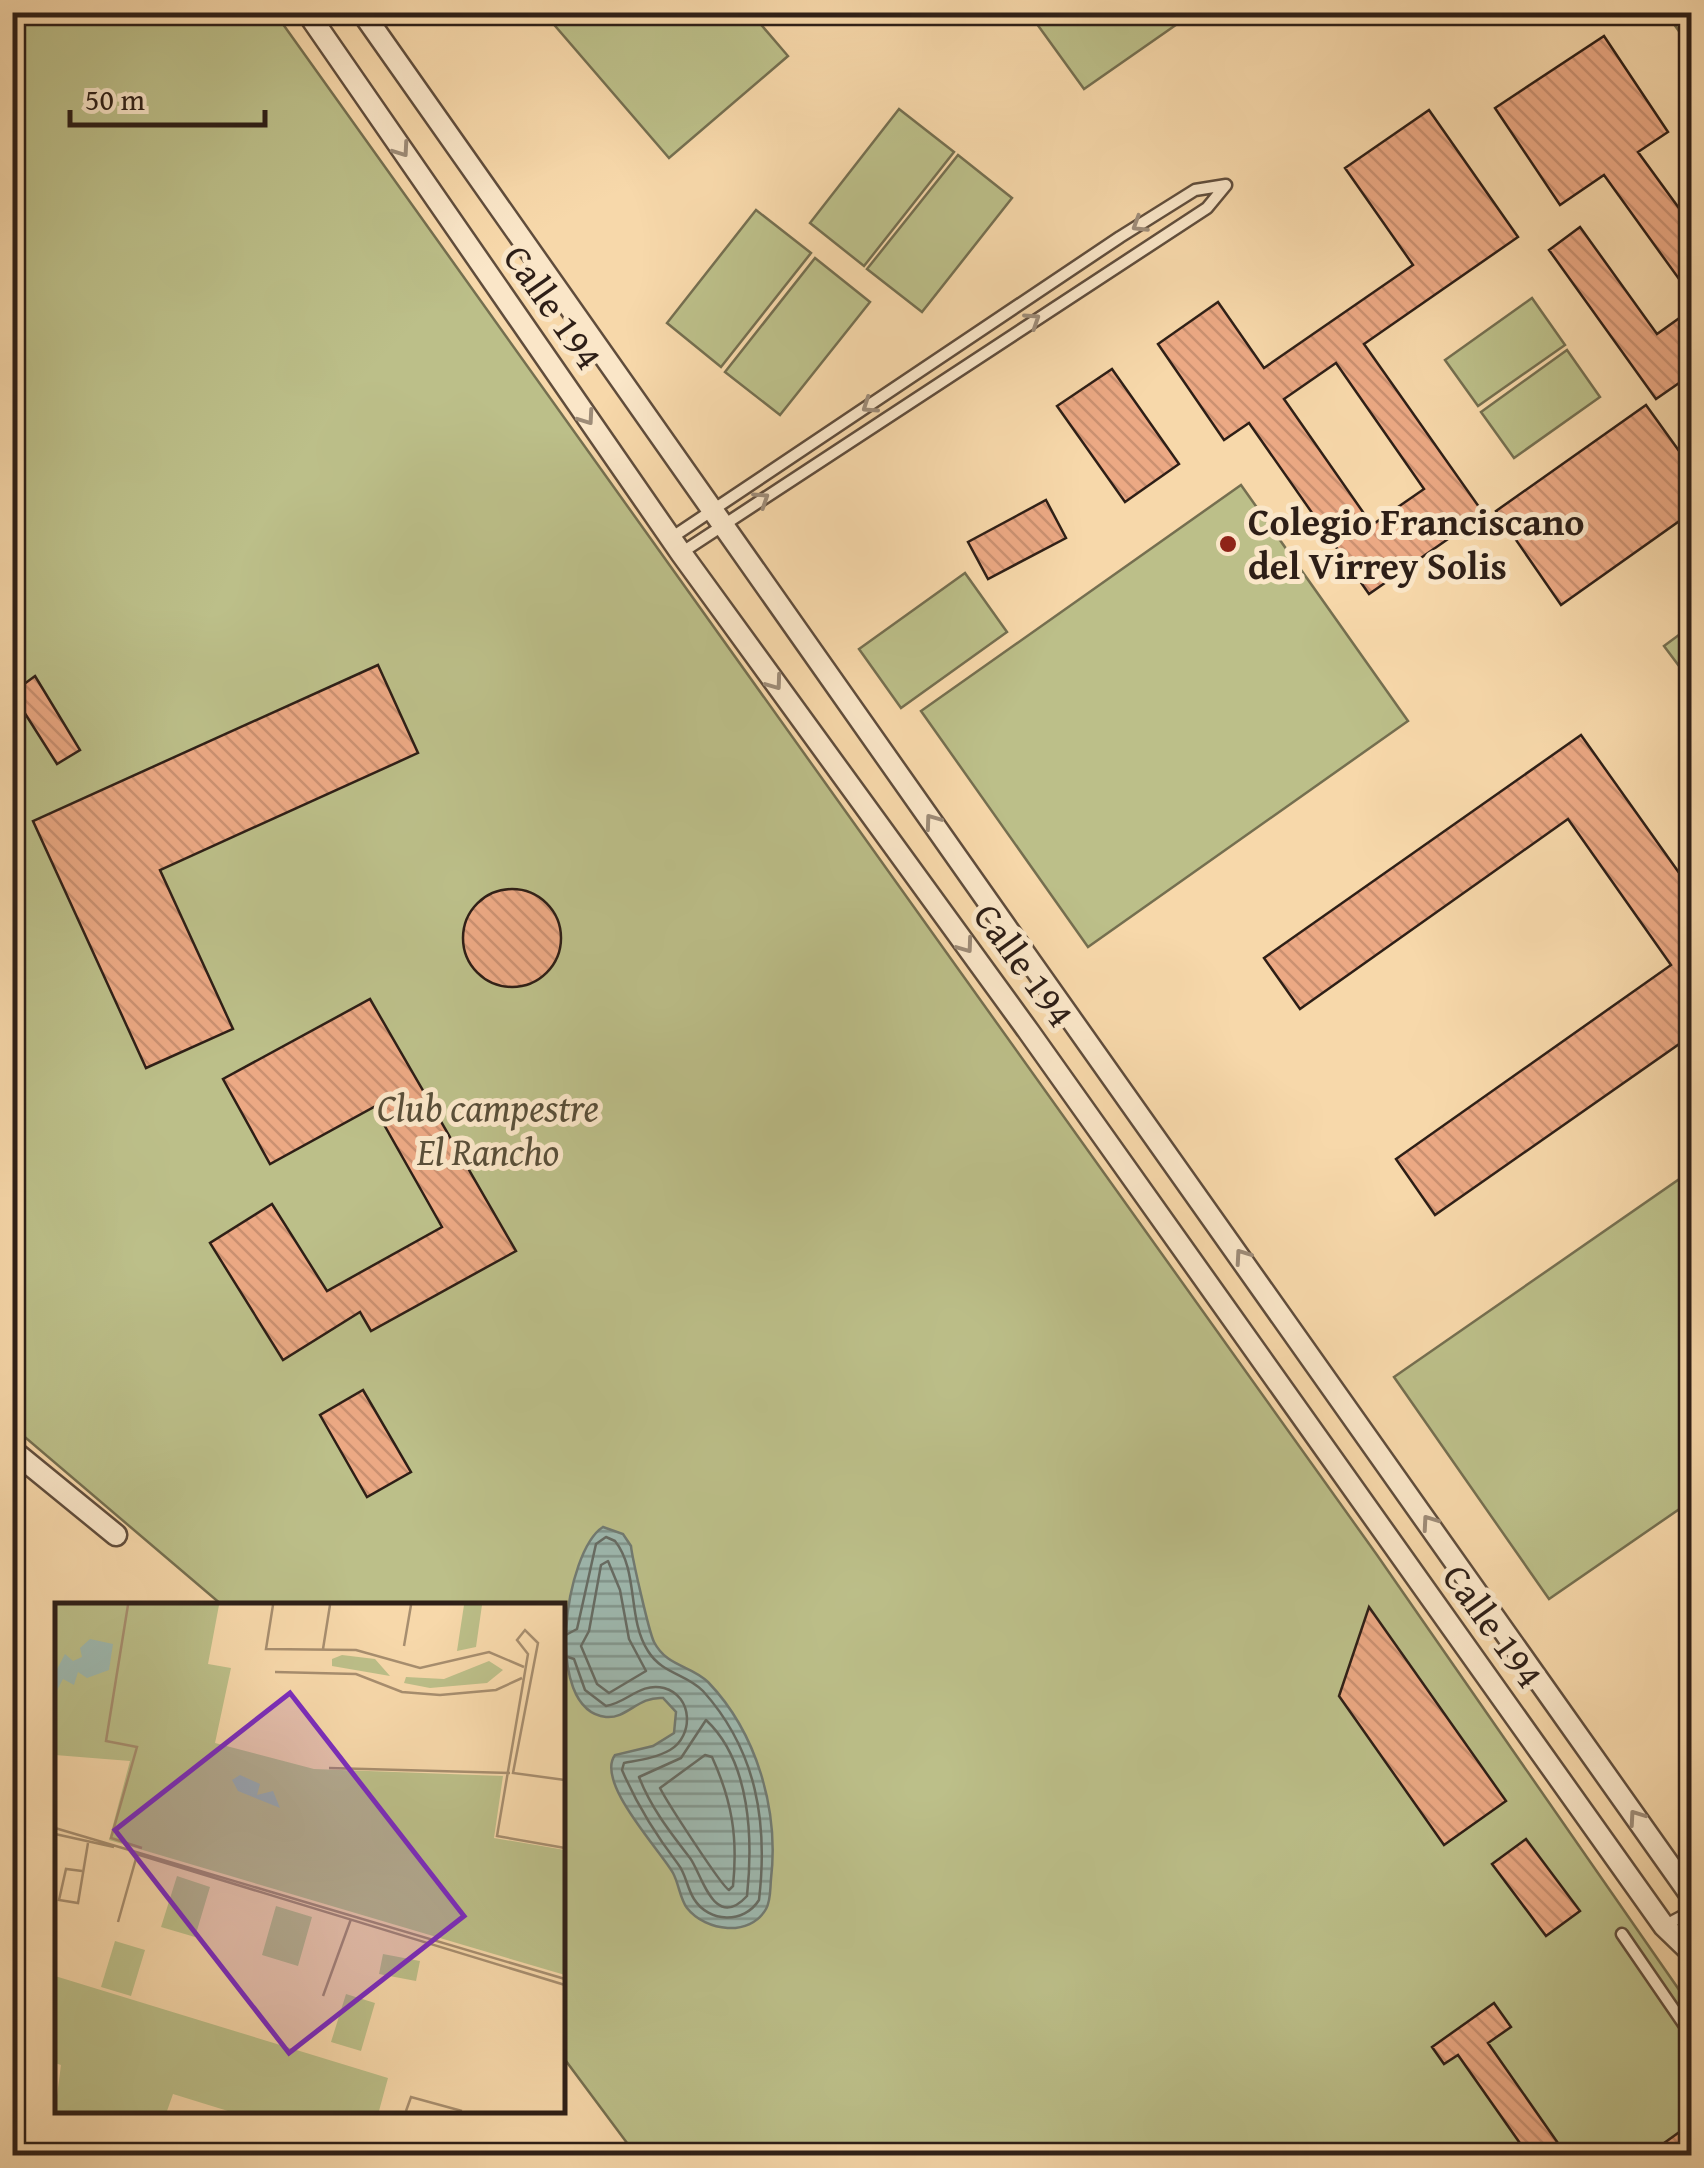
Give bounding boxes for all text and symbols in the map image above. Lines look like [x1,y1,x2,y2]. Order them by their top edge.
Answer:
scale bar [70,65,265,127]
text: 50 m [85,77,145,121]
one-way arrow [390,139,408,158]
one-way arrow [1132,213,1150,232]
street label: Calle 194 [490,233,617,380]
one-way arrow [1023,313,1041,332]
one-way arrow [861,393,879,412]
one-way arrow [575,407,593,425]
one-way arrow [752,492,770,511]
place label: Colegio Franciscano del Virrey Solis [1248,493,1585,593]
marker: Colegio Franciscano del Virrey Solis [1217,533,1239,555]
one-way arrow [763,672,781,690]
one-way arrow [925,813,944,832]
street label: Calle 194 [961,891,1089,1038]
one-way arrow [954,934,973,953]
park label: Club campestre El Rancho [377,1079,599,1179]
one-way arrow [1236,1249,1254,1268]
one-way arrow [1423,1515,1441,1534]
street label: Calle 194 [1430,1552,1558,1699]
inset map [55,1603,565,2113]
one-way arrow [1630,1810,1648,1828]

